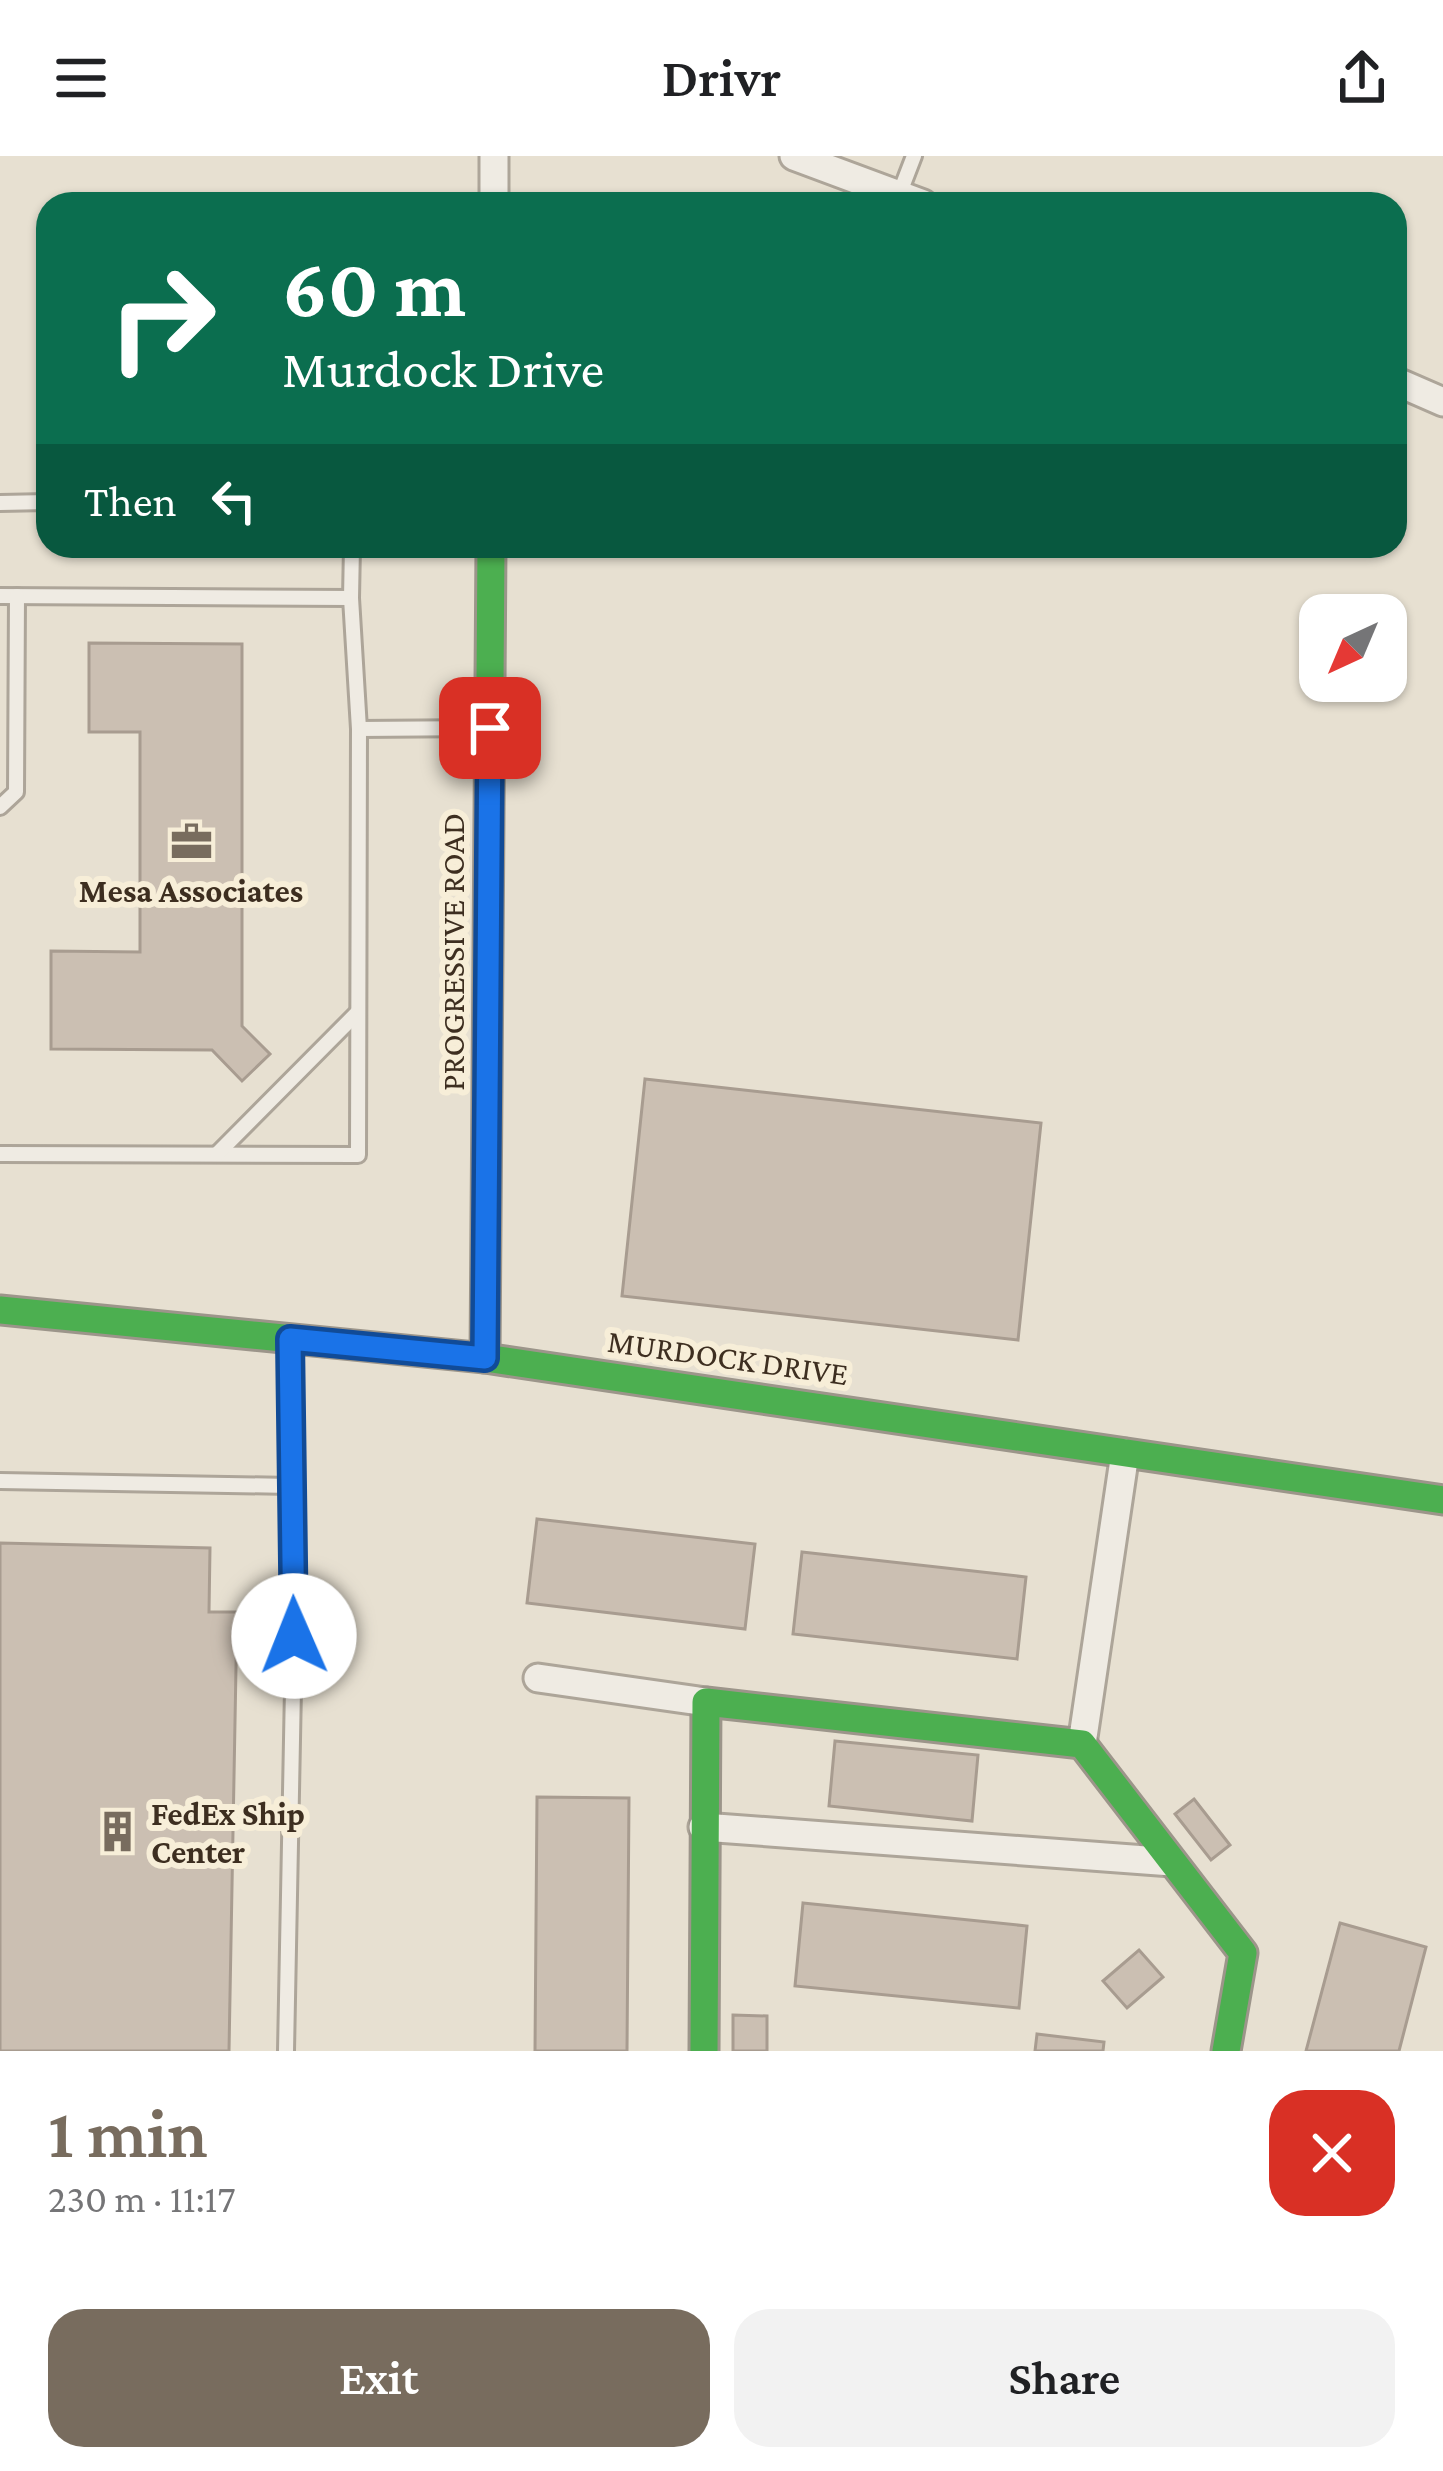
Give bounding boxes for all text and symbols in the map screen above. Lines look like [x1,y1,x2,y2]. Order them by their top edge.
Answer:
icon: menu [48,45,114,111]
icon: share [1329,45,1395,111]
text: Drivr [662,48,781,108]
icon: right [84,240,240,396]
text: 60 m [282,241,466,334]
text: Murdock Drive [282,339,604,399]
icon: left [201,468,267,534]
text: Then [84,476,177,526]
north arrow [1299,594,1407,702]
map controls [1299,594,1407,702]
pin [439,677,541,779]
icon: arrive [457,695,523,761]
street label: PROGRESSIVE ROAD [434,813,471,1091]
office icon: Mesa Associates [168,819,214,865]
place label: Mesa Associates [79,872,303,909]
street label: MURDOCK DRIVE [605,1322,851,1392]
position arrow [231,1573,357,1699]
place label: FedEx Ship Center [151,1795,305,1870]
building icon: FedEx Ship Center [94,1809,140,1855]
button: close [1269,2090,1395,2216]
text: 1 min [48,2092,208,2172]
text: 230 m · 11:17 [48,2177,236,2220]
button: Exit [48,2309,710,2447]
button: Share [734,2309,1395,2447]

